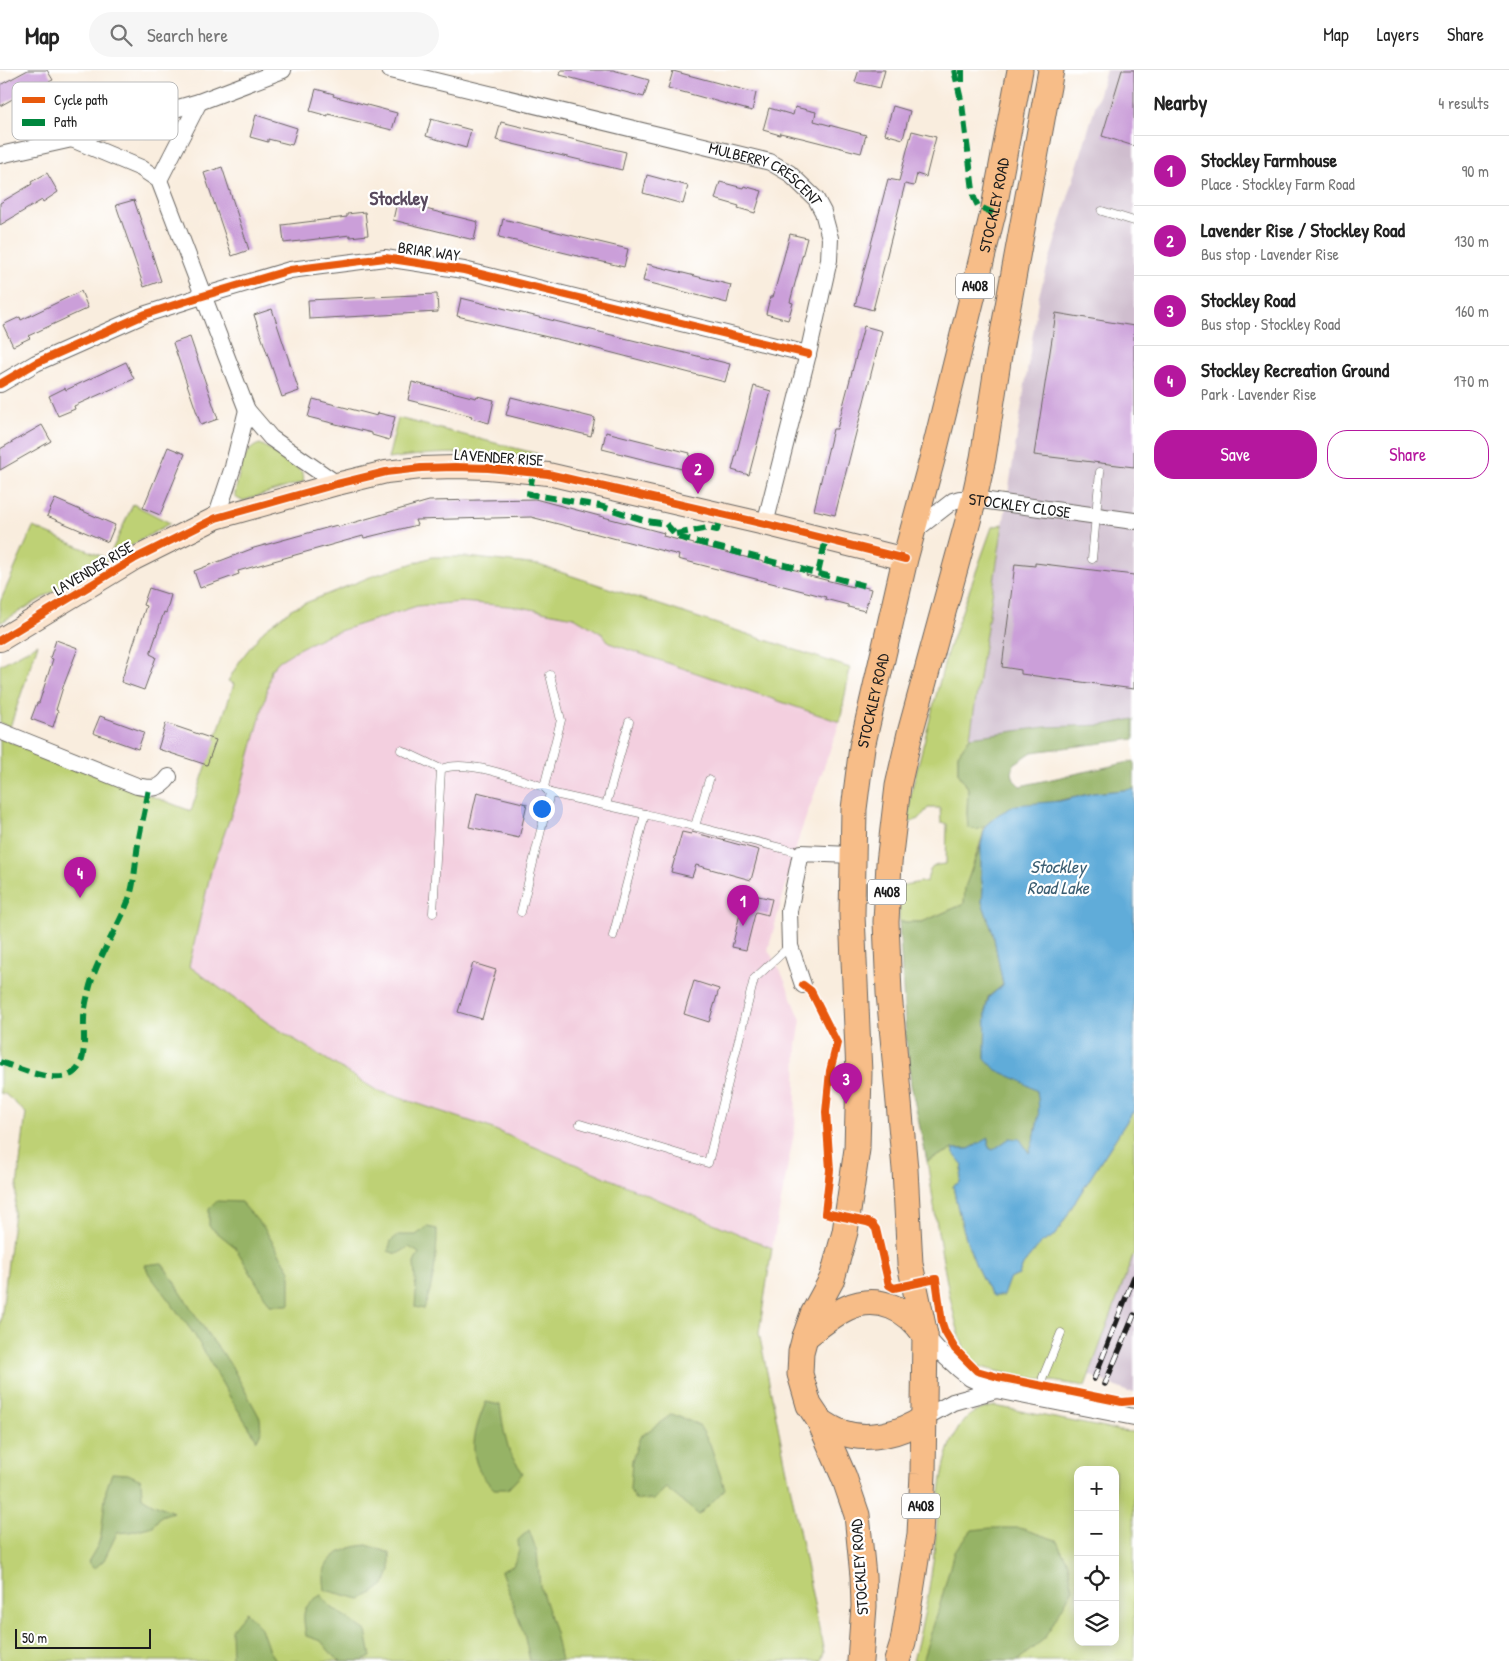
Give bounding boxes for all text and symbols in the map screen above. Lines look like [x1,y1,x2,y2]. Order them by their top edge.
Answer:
search box [89,12,439,57]
text: Map [25,19,59,51]
icon: search [107,21,135,49]
text: Search here [147,22,228,48]
text: Map [1323,22,1349,47]
text: Layers [1377,22,1419,47]
text: Share [1447,22,1484,47]
legend [12,82,178,140]
text: Nearby [1154,88,1207,117]
text: Cycle path [54,90,108,110]
text: 4 results [1438,92,1489,114]
text: Path [54,112,77,131]
street label: MULBERRY CRESCENT [707,137,828,209]
text: Stockley Farmhouse [1201,147,1337,173]
street label: STOCKLEY ROAD [973,156,1014,255]
text: 1 [1167,160,1173,182]
text: 90 m [1461,160,1489,182]
text: Place · Stockley Farm Road [1201,173,1355,195]
district label: Stockley [370,185,428,212]
text: Lavender Rise / Stockley Road [1201,217,1405,243]
text: 2 [1166,230,1174,252]
text: 130 m [1454,230,1489,252]
street label: BRIAR WAY [396,236,462,266]
text: Bus stop · Lavender Rise [1201,243,1339,265]
road number: A408 [956,274,994,298]
text: Stockley Road [1201,287,1295,313]
text: 3 [1166,300,1174,322]
text: 160 m [1455,300,1489,322]
text: Bus stop · Stockley Road [1201,313,1340,335]
text: Stockley Recreation Ground [1201,357,1389,383]
text: 4 [1167,370,1173,392]
text: 170 m [1454,370,1489,392]
text: Park · Lavender Rise [1201,383,1316,405]
button: Save [1154,430,1317,479]
button: Share [1327,430,1489,479]
street label: LAVENDER RISE [454,443,544,471]
pin: 2 [682,453,714,494]
street label: STOCKLEY CLOSE [969,488,1072,523]
street label: LAVENDER RISE [49,536,137,600]
street label: STOCKLEY ROAD [851,651,894,750]
your location [529,796,555,822]
water label: Stockley Road Lake [1027,854,1090,900]
pin: 4 [64,857,96,898]
road number: A408 [868,880,906,904]
pin: 1 [727,885,759,926]
pin: 3 [830,1063,862,1104]
map controls [1074,1466,1119,1646]
button: + [1074,1466,1119,1511]
road number: A408 [902,1494,940,1518]
button: − [1074,1511,1119,1556]
street label: STOCKLEY ROAD [845,1518,873,1616]
button: locate [1074,1556,1119,1601]
button: layers [1074,1601,1119,1646]
scale bar [15,1626,151,1649]
text: 50 m [22,1628,47,1647]

